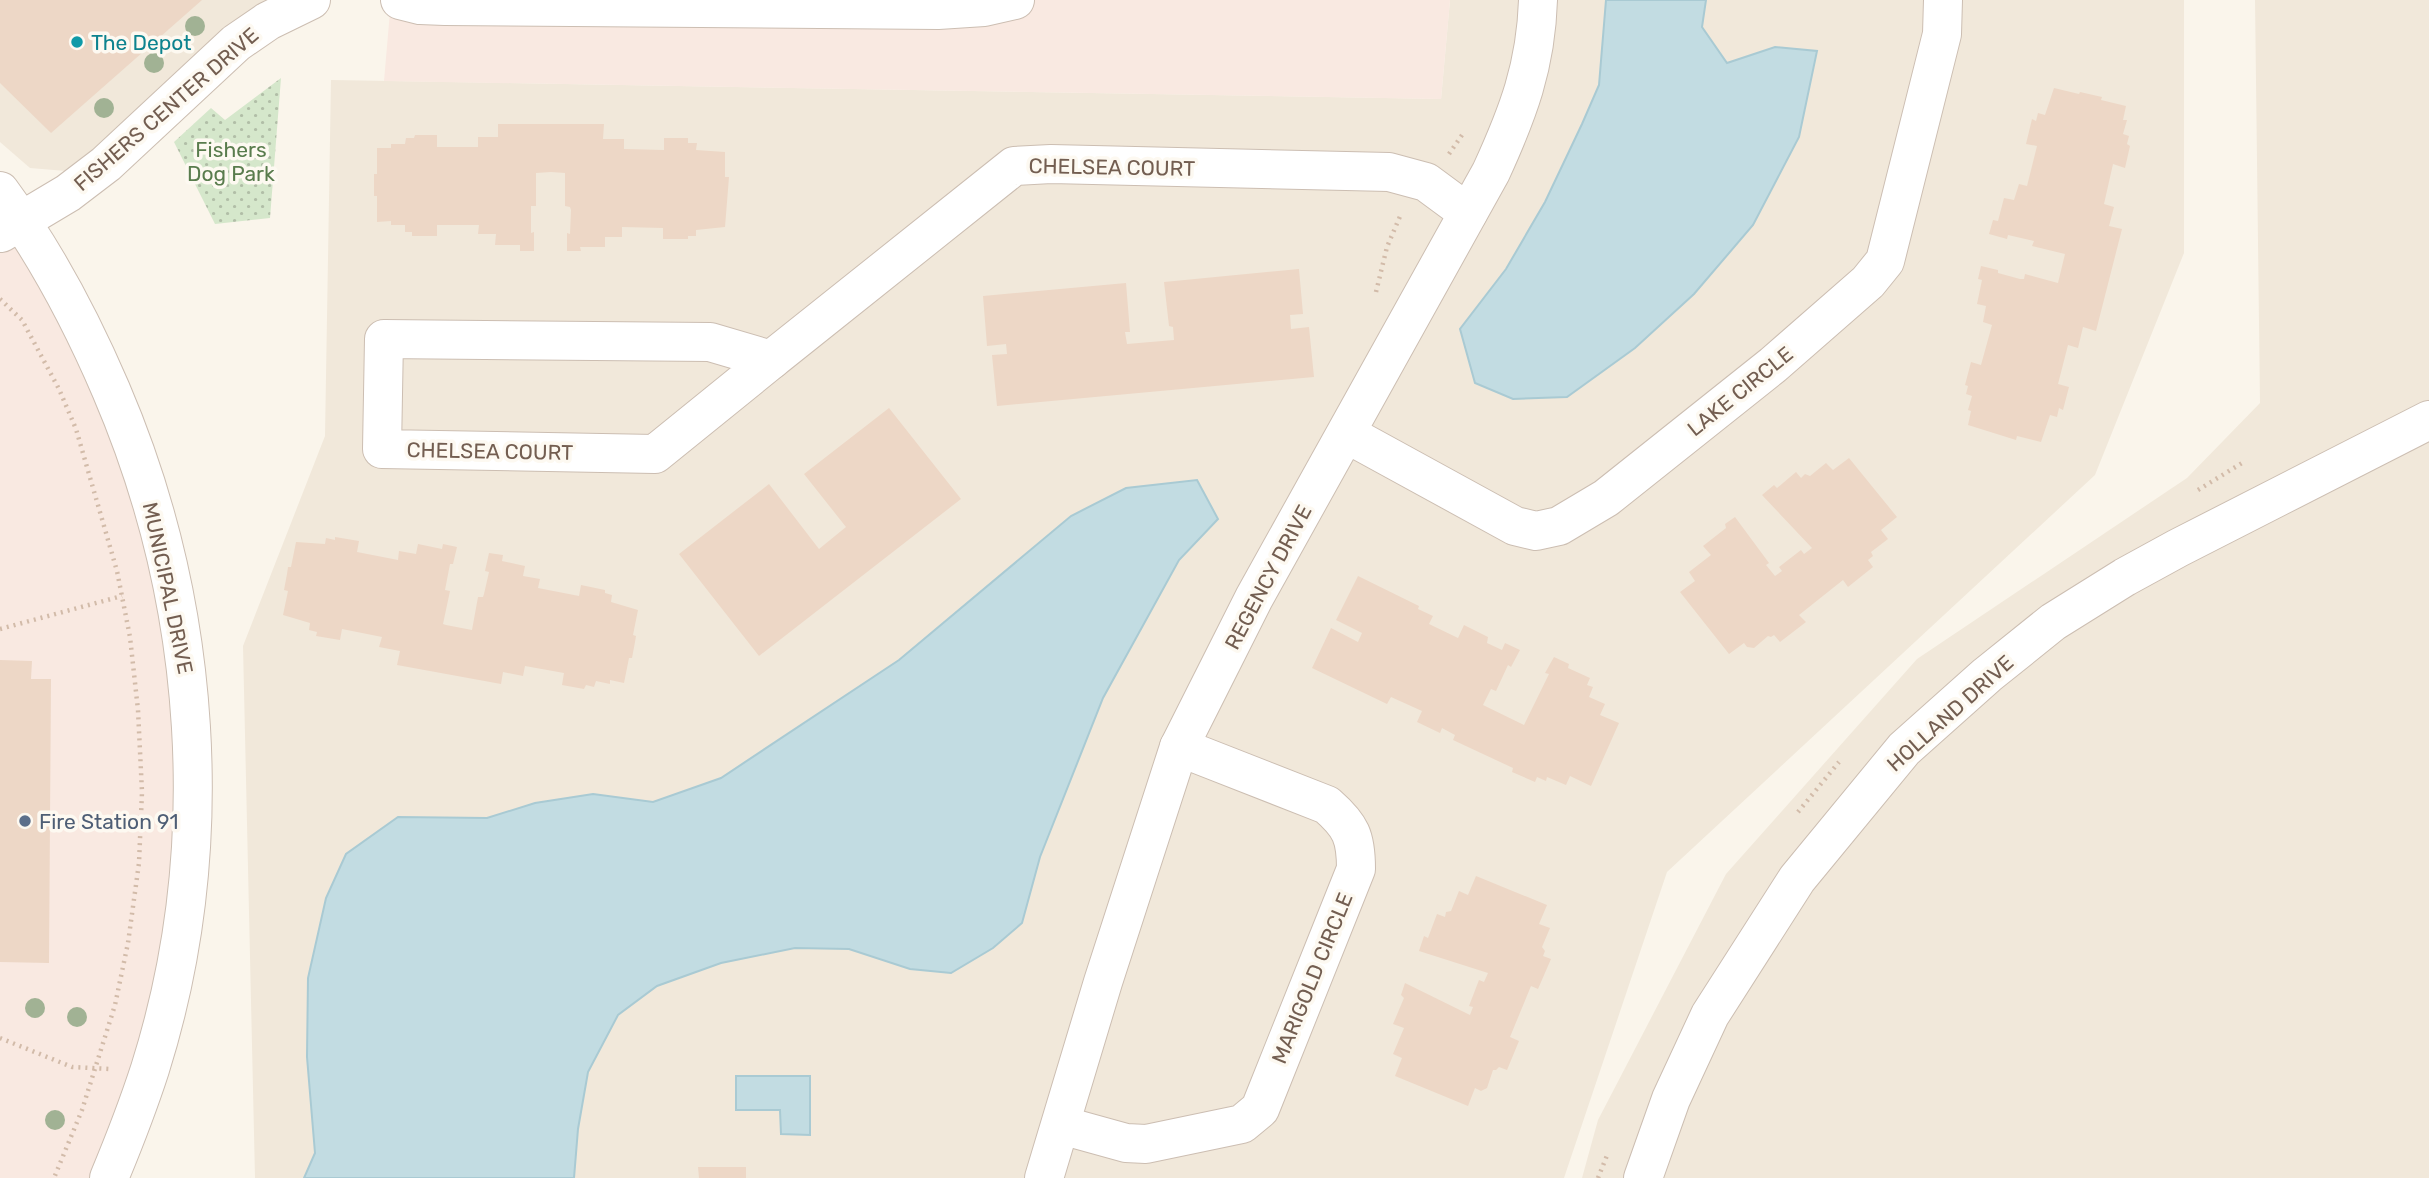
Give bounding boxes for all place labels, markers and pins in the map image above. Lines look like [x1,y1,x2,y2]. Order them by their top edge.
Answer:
place label: The Depot [91,30,191,55]
marker: The Depot [69,34,85,50]
place label: Fire Station 91 [39,809,178,834]
marker: Fire Station 91 [17,813,33,829]

